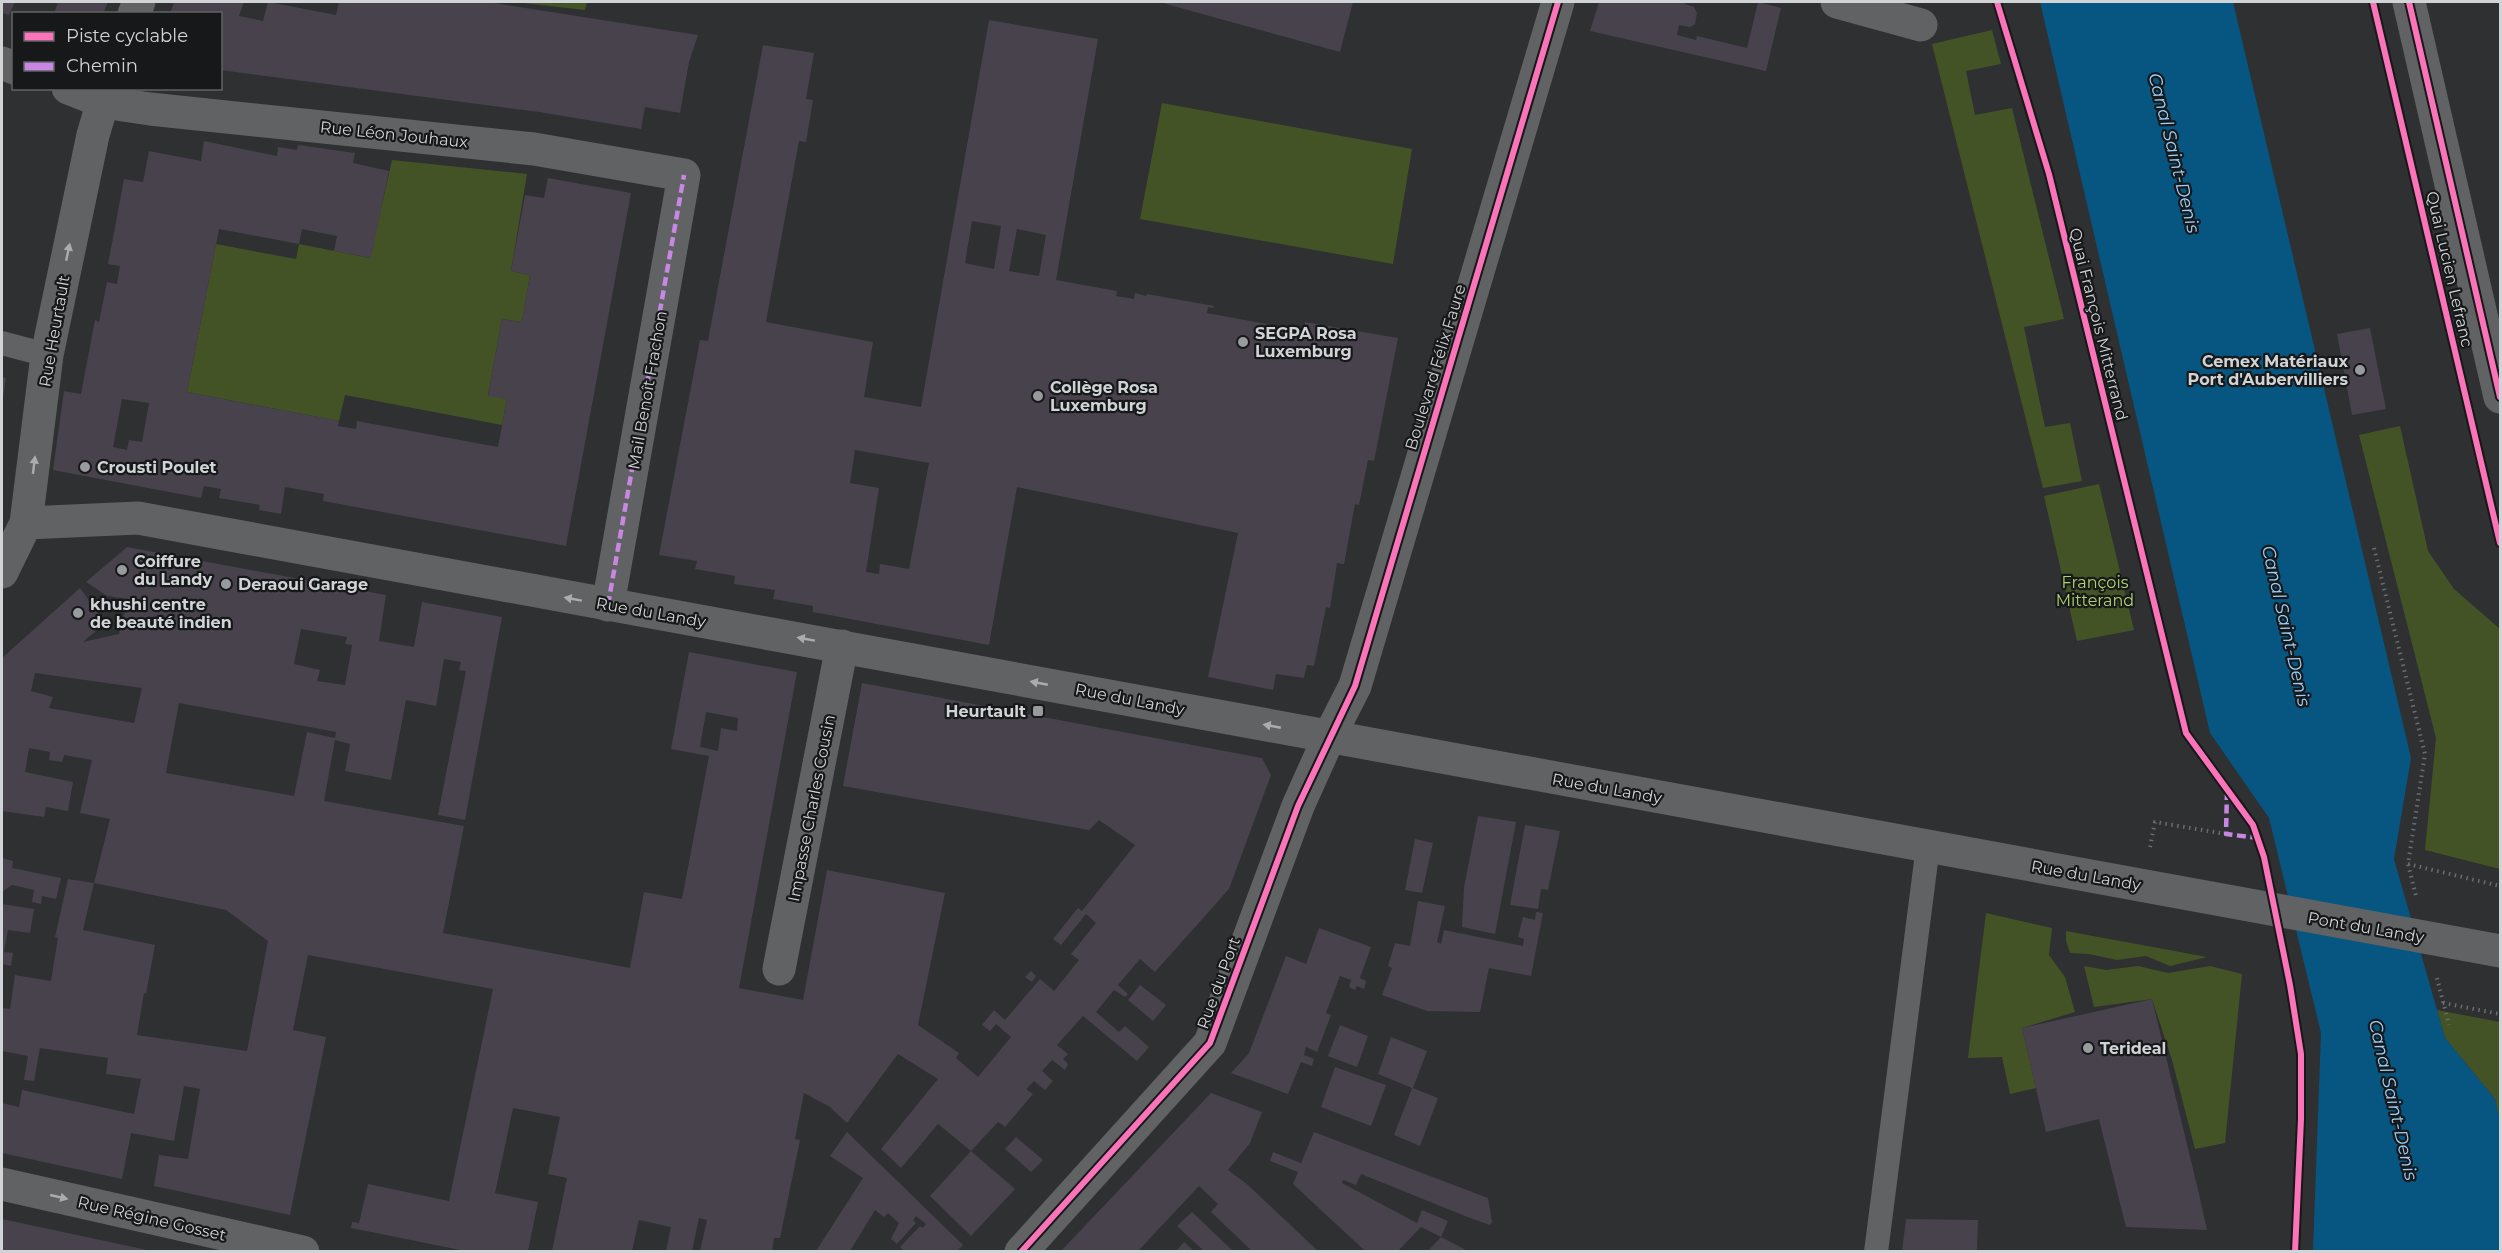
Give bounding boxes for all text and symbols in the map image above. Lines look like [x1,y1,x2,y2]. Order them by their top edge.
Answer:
legend [12,12,222,90]
text: Piste cyclable [66,25,188,47]
text: Chemin [66,55,138,77]
water label: Canal Saint-Denis [2143,71,2205,236]
street label: Rue Léon Jouhaux [319,117,469,152]
street label: Quai Lucien Lefranc [2422,189,2477,349]
street label: Quai François Mitterrand [2065,226,2132,423]
one-way arrow [64,243,74,262]
street label: Rue Heurtault [35,273,74,389]
street label: Boulevard Félix Faure [1401,282,1470,452]
street label: Mail Benoît Frachon [624,309,671,471]
place label: SEGPA Rosa Luxemburg [1255,324,1357,361]
marker: SEGPA Rosa Luxemburg [1236,335,1250,349]
place label: Cemex Matériaux Port d'Aubervilliers [2188,352,2348,389]
marker: Cemex Matériaux Port d'Aubervilliers [2353,363,2367,377]
place label: Collège Rosa Luxemburg [1050,378,1158,415]
marker: Collège Rosa Luxemburg [1031,389,1045,403]
one-way arrow [29,456,38,475]
place label: Crousti Poulet [97,458,217,477]
marker: Crousti Poulet [78,460,92,474]
water label: Canal Saint-Denis [2257,543,2315,709]
place label: Coiffure du Landy [134,552,212,589]
marker: Coiffure du Landy [115,563,129,577]
park label: François Mitterand [2056,573,2134,610]
place label: Deraoui Garage [238,575,368,594]
marker: Deraoui Garage [219,577,233,591]
street label: Rue du Landy [595,593,708,632]
one-way arrow [563,594,582,603]
place label: khushi centre de beauté indien [90,595,232,632]
marker: khushi centre de beauté indien [71,606,85,620]
one-way arrow [796,635,815,644]
one-way arrow [1029,678,1048,687]
street label: Rue du Landy [1074,680,1187,719]
place label: Heurtault [946,702,1026,721]
marker: Heurtault [1031,704,1045,718]
street label: Impasse Charles Cousin [784,713,839,903]
one-way arrow [1262,721,1281,730]
street label: Rue du Landy [1551,769,1664,808]
street label: Rue du Landy [2030,856,2143,895]
street label: Pont du Landy [2306,908,2426,947]
street label: Rue du Port [1193,934,1244,1032]
water label: Canal Saint-Denis [2364,1017,2422,1183]
place label: Terideal [2100,1039,2166,1058]
marker: Terideal [2081,1041,2095,1055]
street label: Rue Régine Gosset [76,1192,228,1245]
one-way arrow [49,1193,68,1202]

